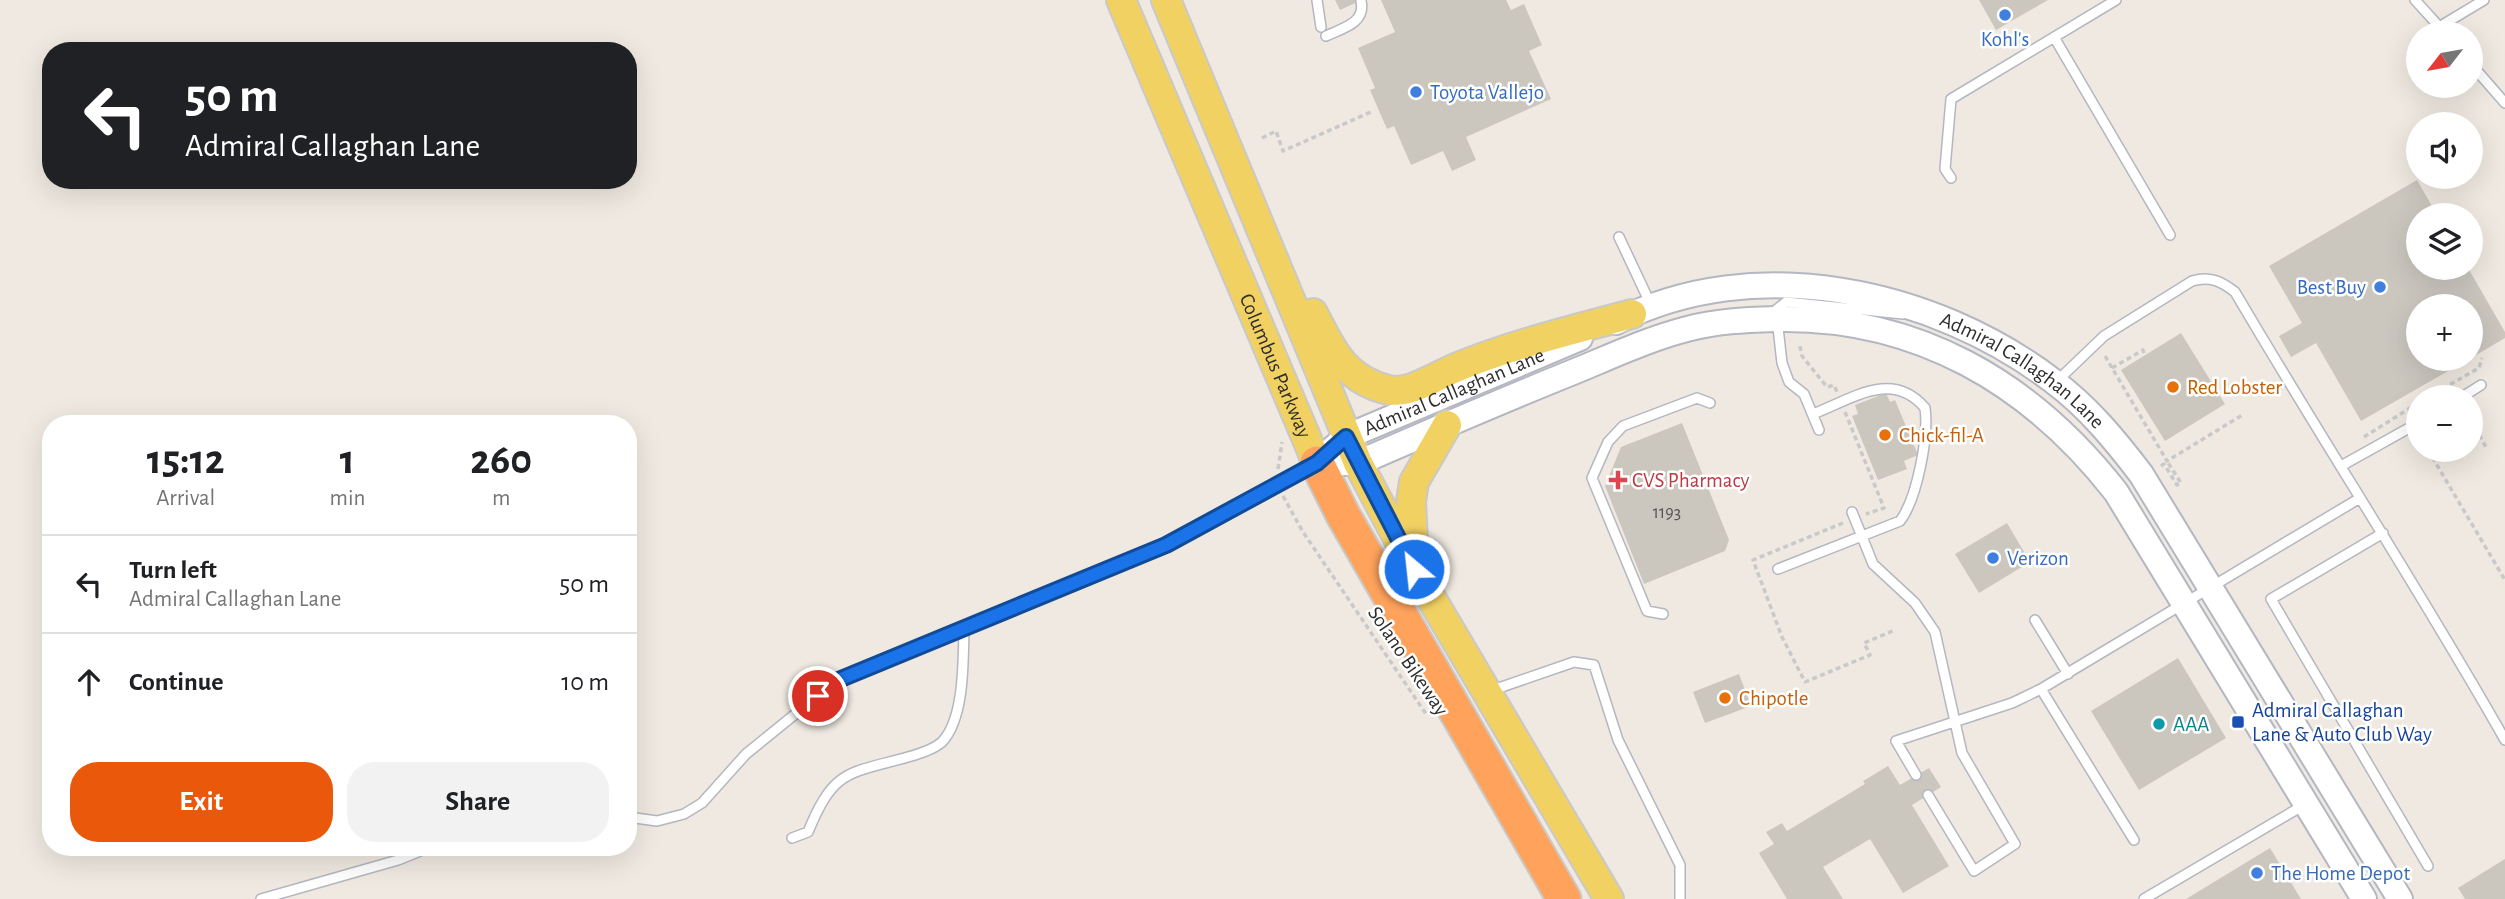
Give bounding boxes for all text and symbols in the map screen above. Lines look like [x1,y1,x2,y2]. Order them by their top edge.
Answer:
marker: Kohl's [1997,7,2013,23]
north arrow [2406,21,2483,98]
map controls [2406,21,2483,462]
place label: Kohl's [1981,29,2029,50]
icon: left [70,70,161,161]
text: 50 m [185,72,279,121]
place label: Toyota Vallejo [1430,82,1544,103]
marker: Toyota Vallejo [1408,84,1424,100]
button: sound [2406,112,2483,189]
text: Admiral Callaghan Lane [185,130,480,162]
button: layers [2406,203,2483,280]
place label: Best Buy [2297,277,2366,298]
marker: Best Buy [2372,279,2388,295]
street label: Columbus Parkway [1236,290,1316,441]
button: + [2406,294,2483,371]
street label: Admiral Callaghan Lane [1937,308,2109,432]
street label: Admiral Callaghan Lane [1360,344,1547,439]
place label: Red Lobster [2187,377,2282,398]
marker: Red Lobster [2165,379,2181,395]
button: − [2406,385,2483,462]
place label: Chick-fil-A [1899,425,1984,446]
marker: Chick-fil-A [1877,427,1893,443]
text: 15:12 [147,439,225,481]
text: 1 [340,439,355,481]
text: 260 [470,439,532,481]
place label: CVS Pharmacy [1632,470,1750,491]
marker: CVS Pharmacy [1610,472,1626,488]
text: Arrival [156,487,215,510]
text: min [329,487,365,510]
text: m [492,487,510,510]
house number: 1193 [1653,504,1681,522]
position arrow [1377,532,1451,606]
place label: Verizon [2007,548,2069,569]
marker: Verizon [1985,550,2001,566]
text: Turn left [129,557,217,583]
icon: left [70,565,108,603]
text: 50 m [559,571,609,597]
text: Admiral Callaghan Lane [129,588,341,611]
street label: Solano Bikeway [1364,603,1452,719]
icon: ahead [70,663,108,701]
pin [788,666,848,726]
text: Continue [129,669,224,695]
text: 10 m [561,669,609,695]
icon: arrive [799,677,837,715]
place label: Chipotle [1739,688,1809,709]
marker: Chipotle [1717,690,1733,706]
place label: Admiral Callaghan Lane & Auto Club Way [2252,700,2432,745]
place label: AAA [2173,714,2209,735]
marker: Admiral Callaghan Lane & Auto Club Way [2230,714,2246,730]
marker: AAA [2151,716,2167,732]
button: Exit [70,762,333,842]
button: Share [347,762,609,842]
place label: The Home Depot [2271,863,2410,884]
marker: The Home Depot [2249,865,2265,881]

